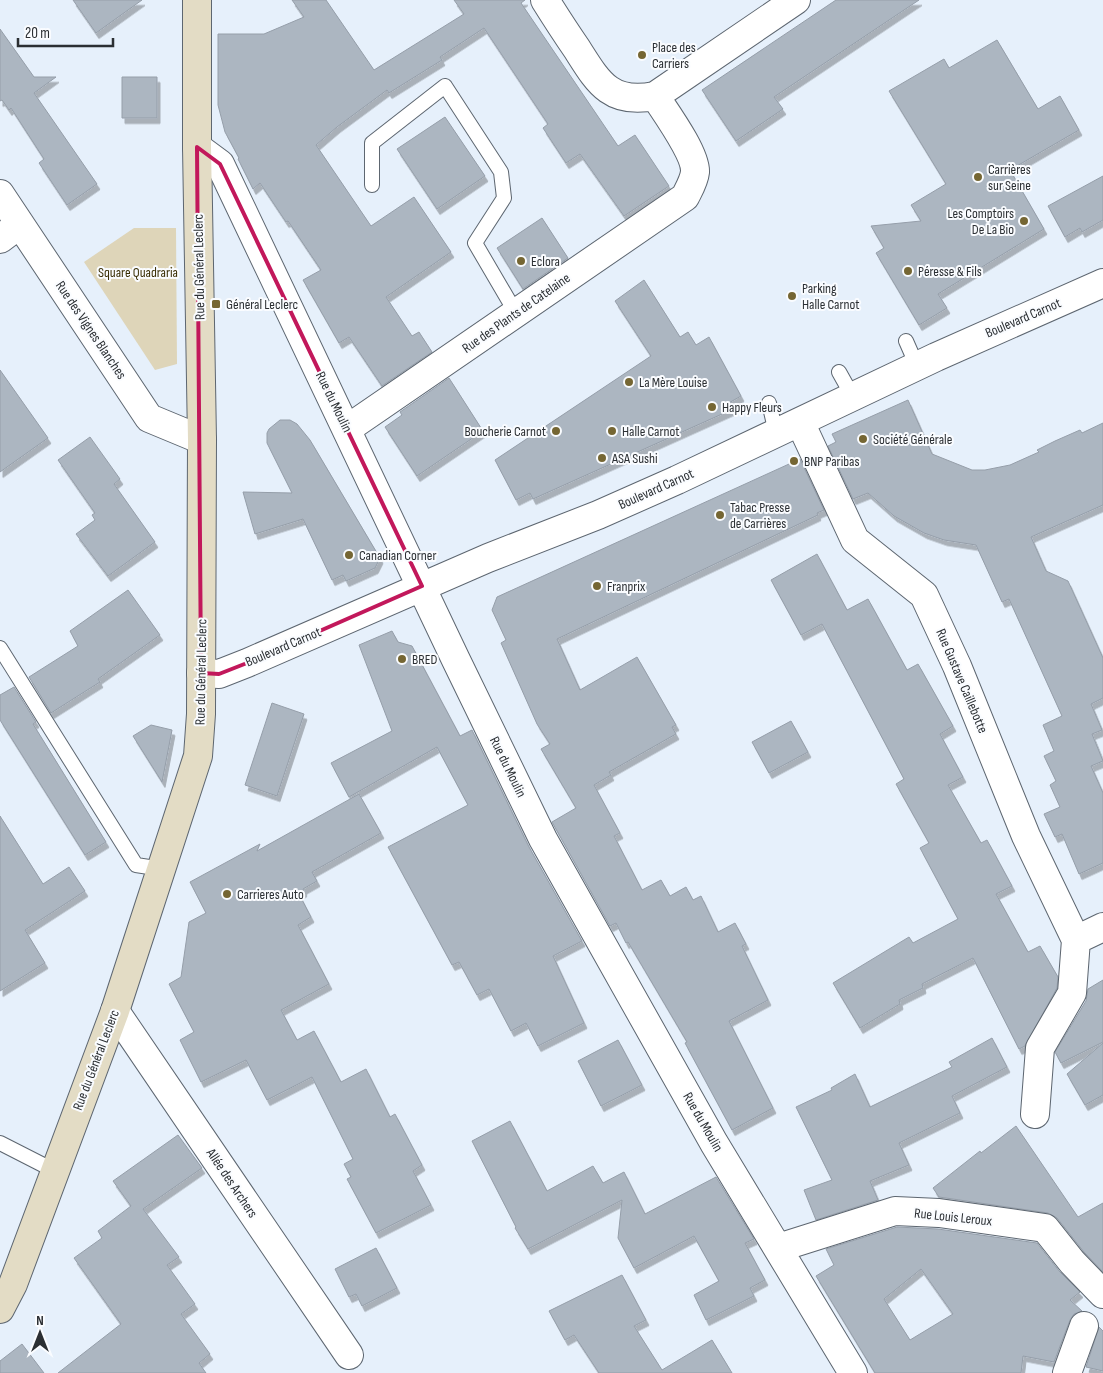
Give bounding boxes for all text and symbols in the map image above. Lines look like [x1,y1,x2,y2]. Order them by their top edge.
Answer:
scale bar [18,15,112,47]
text: 20 m [25,24,50,43]
place label: Place des Carriers [652,39,696,72]
marker: Place des Carriers [636,49,648,61]
place label: Carrières sur Seine [988,161,1031,194]
marker: Carrières sur Seine [972,171,984,183]
place label: Les Comptoirs De La Bio [947,205,1014,238]
street label: Rue du Général Leclerc [190,214,208,320]
marker: Les Comptoirs De La Bio [1018,215,1030,227]
place label: Eclora [531,253,560,270]
marker: Eclora [515,255,527,267]
place label: Péresse & Fils [918,263,982,280]
park label: Square Quadraria [98,264,178,281]
marker: Péresse & Fils [902,265,914,277]
street label: Rue des Plants de Catelaine [459,269,573,357]
street label: Rue des Vignes Blanches [52,278,130,382]
place label: Parking Halle Carnot [802,280,860,313]
marker: Parking Halle Carnot [786,290,798,302]
street label: Boulevard Carnot [983,294,1063,342]
place label: Général Leclerc [226,296,298,313]
marker: Général Leclerc [210,298,222,310]
street label: Rue du Moulin [312,369,356,435]
place label: La Mère Louise [639,374,707,391]
marker: La Mère Louise [623,376,635,388]
place label: Happy Fleurs [722,399,782,416]
marker: Happy Fleurs [706,401,718,413]
place label: Boucherie Carnot [464,423,546,440]
place label: Halle Carnot [622,423,680,440]
marker: Boucherie Carnot [550,425,562,437]
marker: Halle Carnot [606,425,618,437]
place label: Société Générale [873,431,952,448]
marker: Société Générale [857,433,869,445]
place label: ASA Sushi [611,450,658,467]
marker: ASA Sushi [596,452,608,464]
place label: BNP Paribas [804,453,859,470]
marker: BNP Paribas [788,455,800,467]
street label: Boulevard Carnot [616,465,696,513]
place label: Tabac Presse de Carrières [730,499,790,532]
marker: Tabac Presse de Carrières [714,509,726,521]
place label: Canadian Corner [359,547,437,564]
marker: Canadian Corner [343,549,355,561]
place label: Franprix [607,578,646,595]
marker: Franprix [591,580,603,592]
street label: Rue du Général Leclerc [192,619,210,725]
street label: Boulevard Carnot [243,623,323,671]
street label: Rue Gustave Caillebotte [932,626,992,736]
place label: BRED [412,651,437,668]
marker: BRED [396,653,408,665]
street label: Rue du Moulin [486,734,530,800]
place label: Carrieres Auto [237,886,304,903]
marker: Carrieres Auto [221,888,233,900]
street label: Rue du Général Leclerc [69,1007,123,1113]
street label: Rue du Moulin [679,1089,727,1155]
street label: Allée des Archers [202,1144,261,1221]
street label: Rue Louis Leroux [913,1204,993,1230]
north arrow [15,1308,65,1358]
text: N [36,1312,44,1329]

